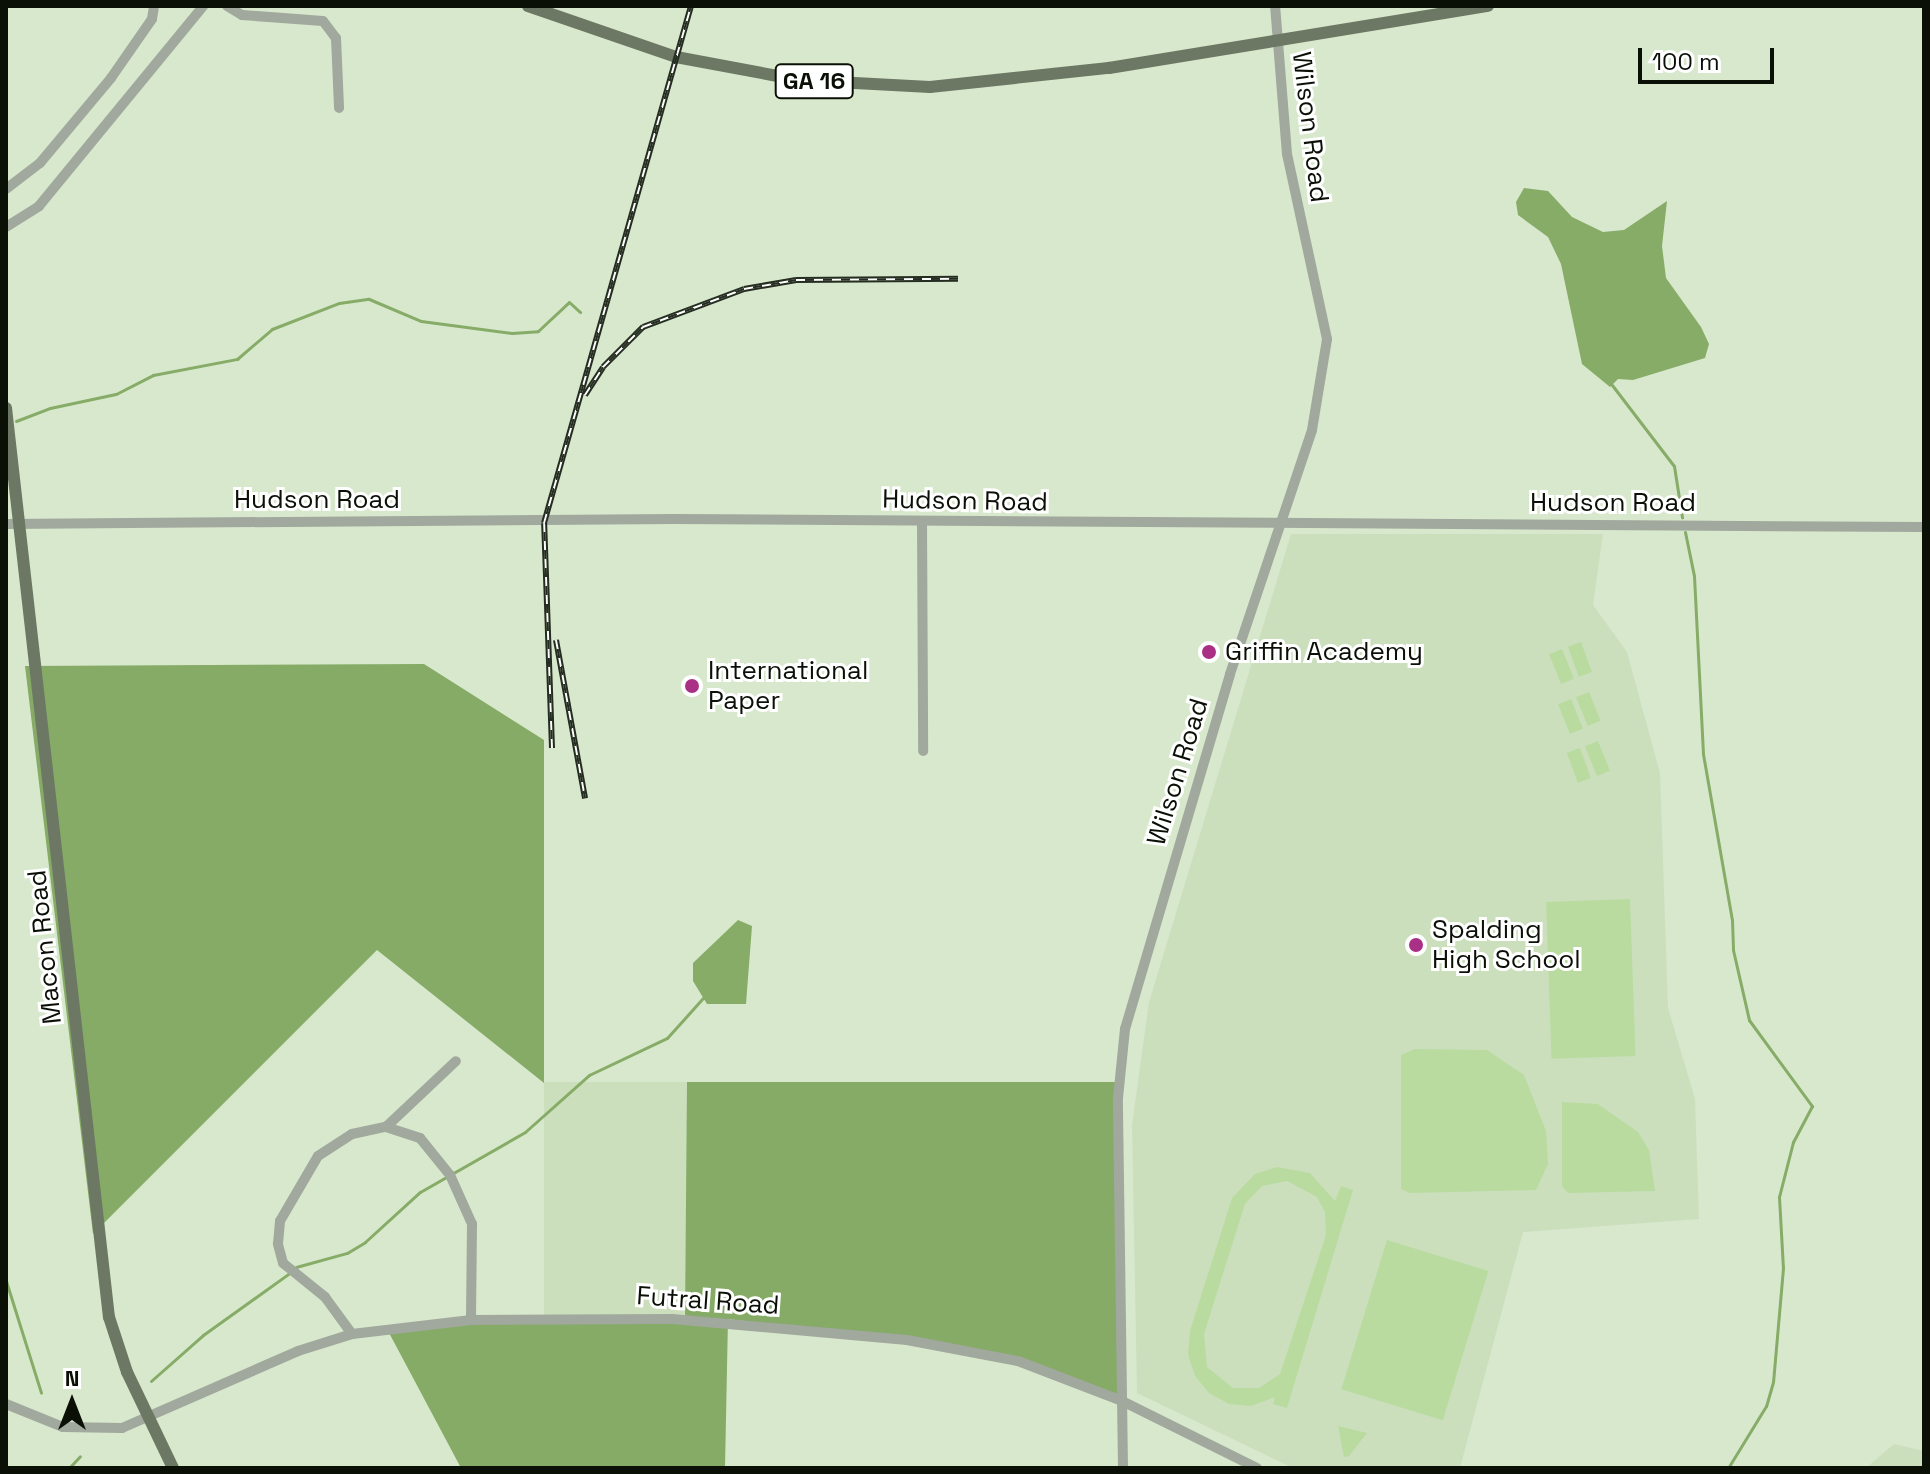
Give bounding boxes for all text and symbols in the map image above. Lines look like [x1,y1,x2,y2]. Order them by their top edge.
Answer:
scale bar [1642,32,1778,82]
text: 100 m [1652,46,1720,77]
street label: Wilson Road [1285,50,1335,204]
road number: GA 16 [774,61,854,101]
street label: Hudson Road [234,484,400,516]
street label: Hudson Road [882,484,1048,518]
street label: Hudson Road [1530,487,1696,519]
place label: Griffin Academy [1225,636,1423,668]
marker: Griffin Academy [1200,643,1218,661]
place label: International Paper [708,655,868,716]
marker: International Paper [683,677,701,695]
street label: Wilson Road [1141,695,1215,849]
street label: Macon Road [21,868,69,1026]
place label: Spalding High School [1432,914,1581,976]
marker: Spalding High School [1407,936,1425,954]
street label: Futral Road [636,1280,780,1322]
north arrow [32,1362,112,1442]
text: N [65,1364,79,1392]

